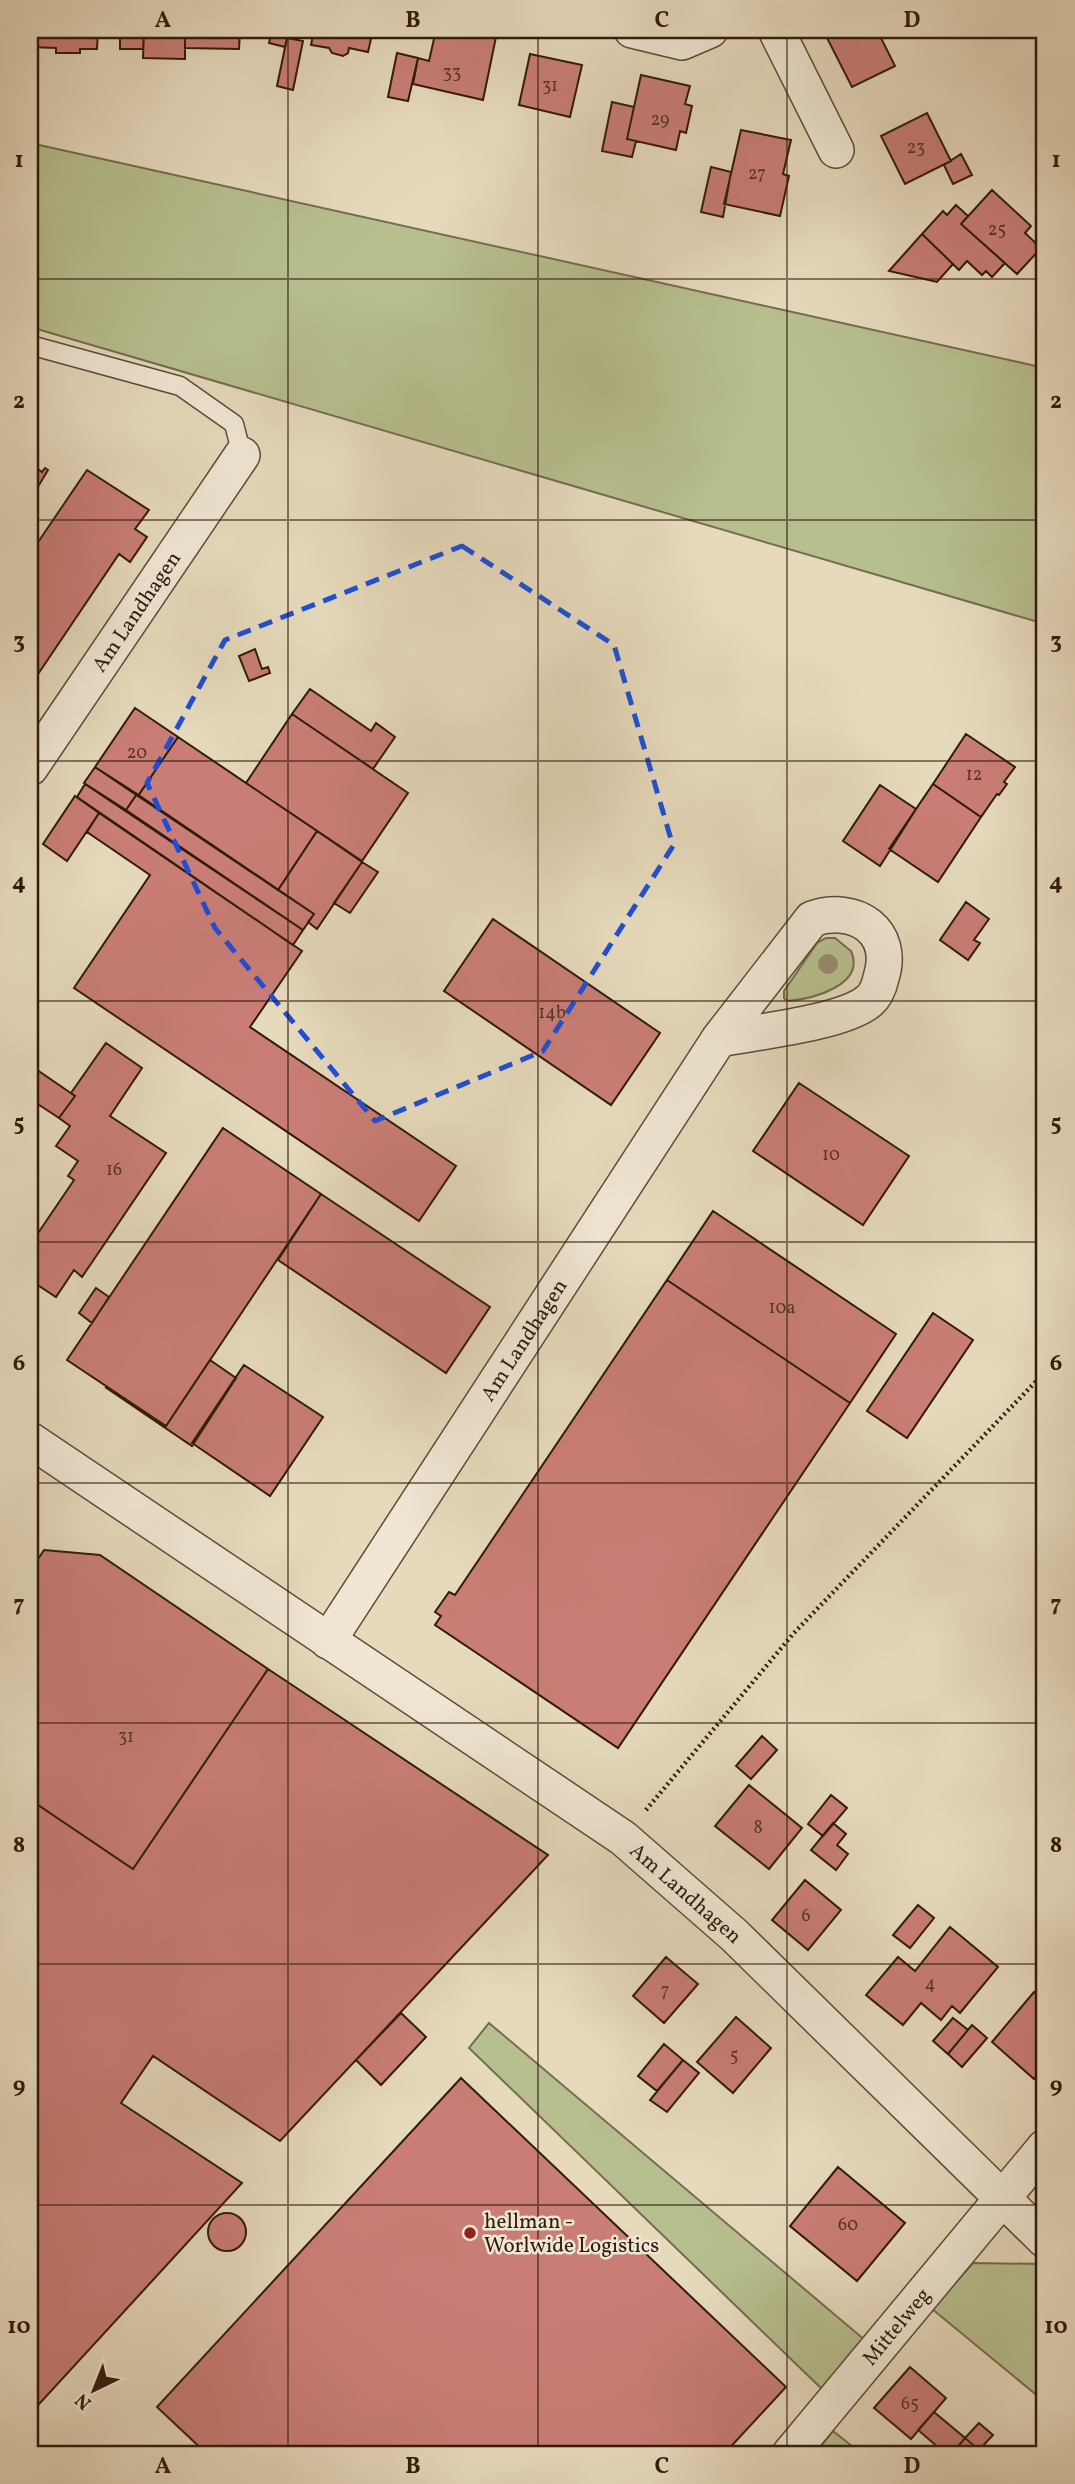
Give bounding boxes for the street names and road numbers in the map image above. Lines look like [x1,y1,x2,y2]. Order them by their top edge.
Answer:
street label: Am Landhagen [86,546,189,679]
street label: Am Landhagen [474,1274,575,1408]
street label: Am Landhagen [623,1837,748,1951]
street label: Mittelweg [856,2282,938,2372]

